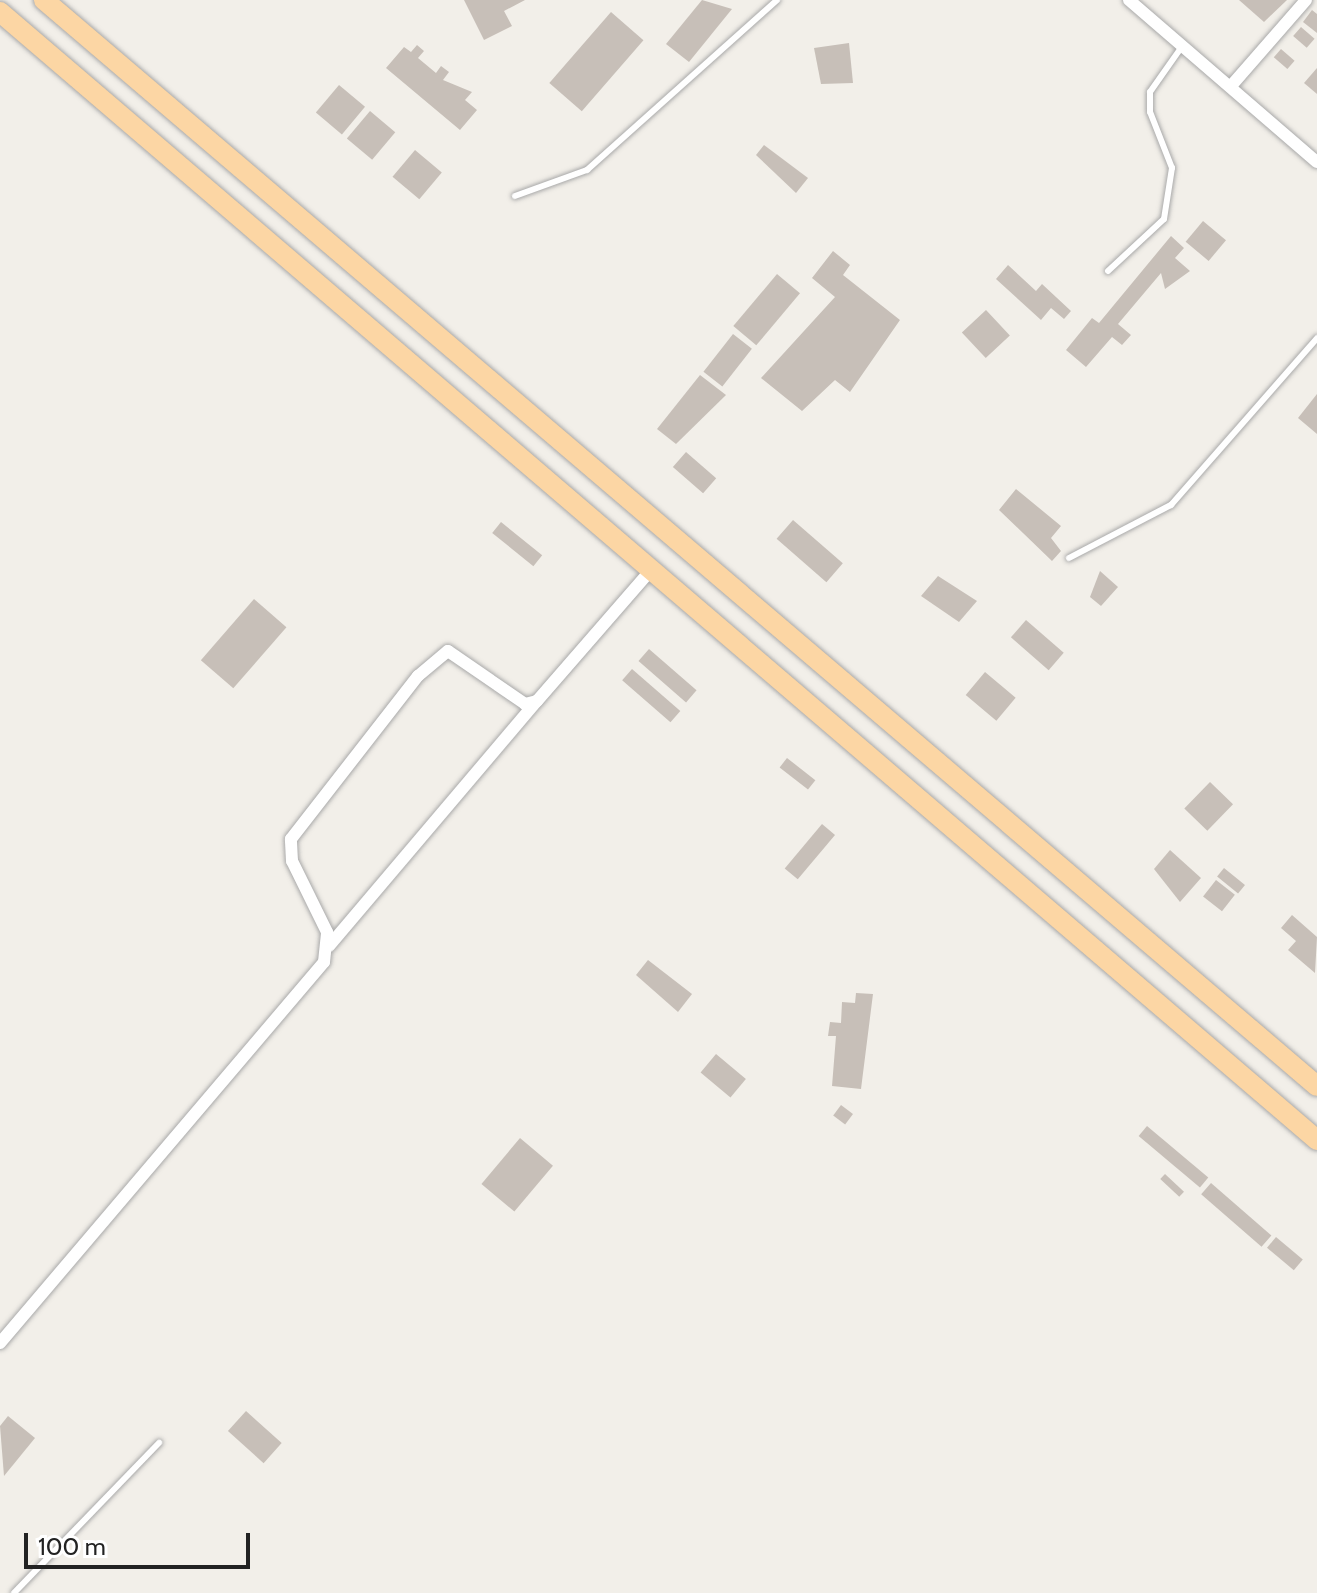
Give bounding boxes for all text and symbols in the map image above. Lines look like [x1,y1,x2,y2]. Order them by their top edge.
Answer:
scale bar [28,1517,254,1567]
text: 100 m [38,1532,106,1561]

